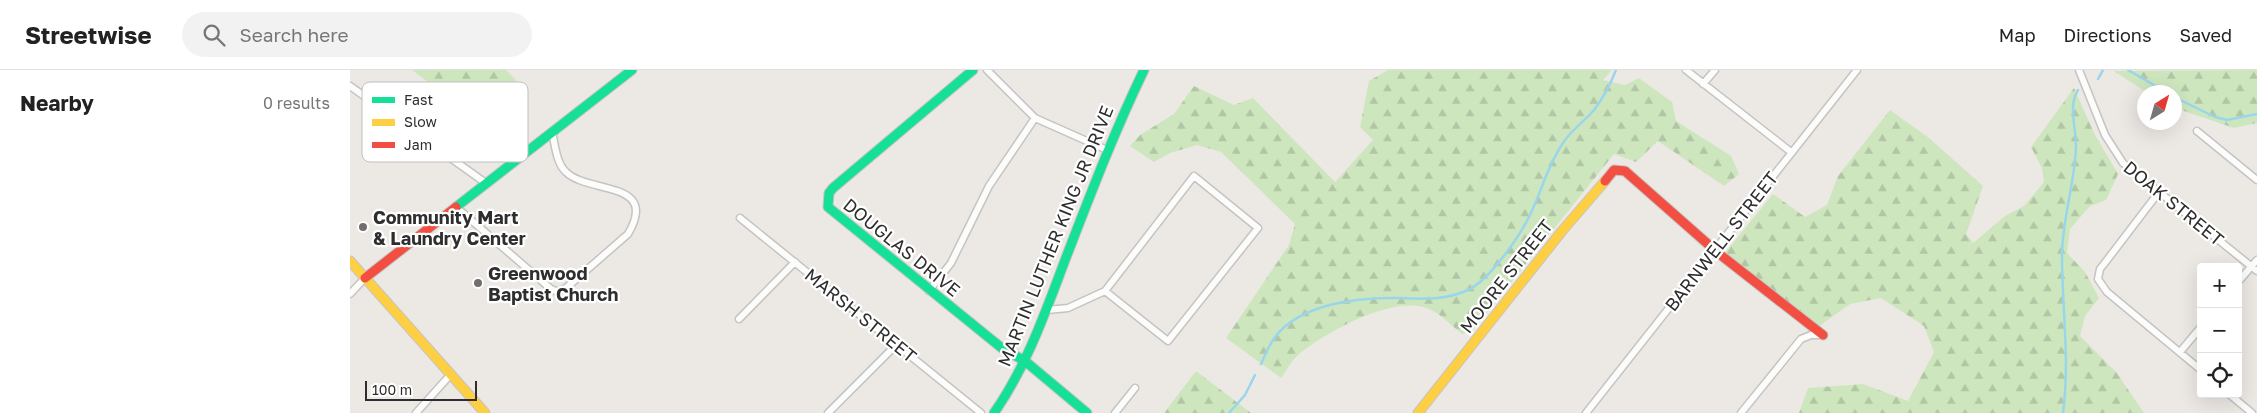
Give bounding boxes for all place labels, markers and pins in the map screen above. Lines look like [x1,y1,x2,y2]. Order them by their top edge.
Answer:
place label: Community Mart & Laundry Center [373,206,526,249]
marker: Community Mart & Laundry Center [357,221,369,233]
place label: Greenwood Baptist Church [488,262,618,305]
marker: Greenwood Baptist Church [472,277,484,289]

